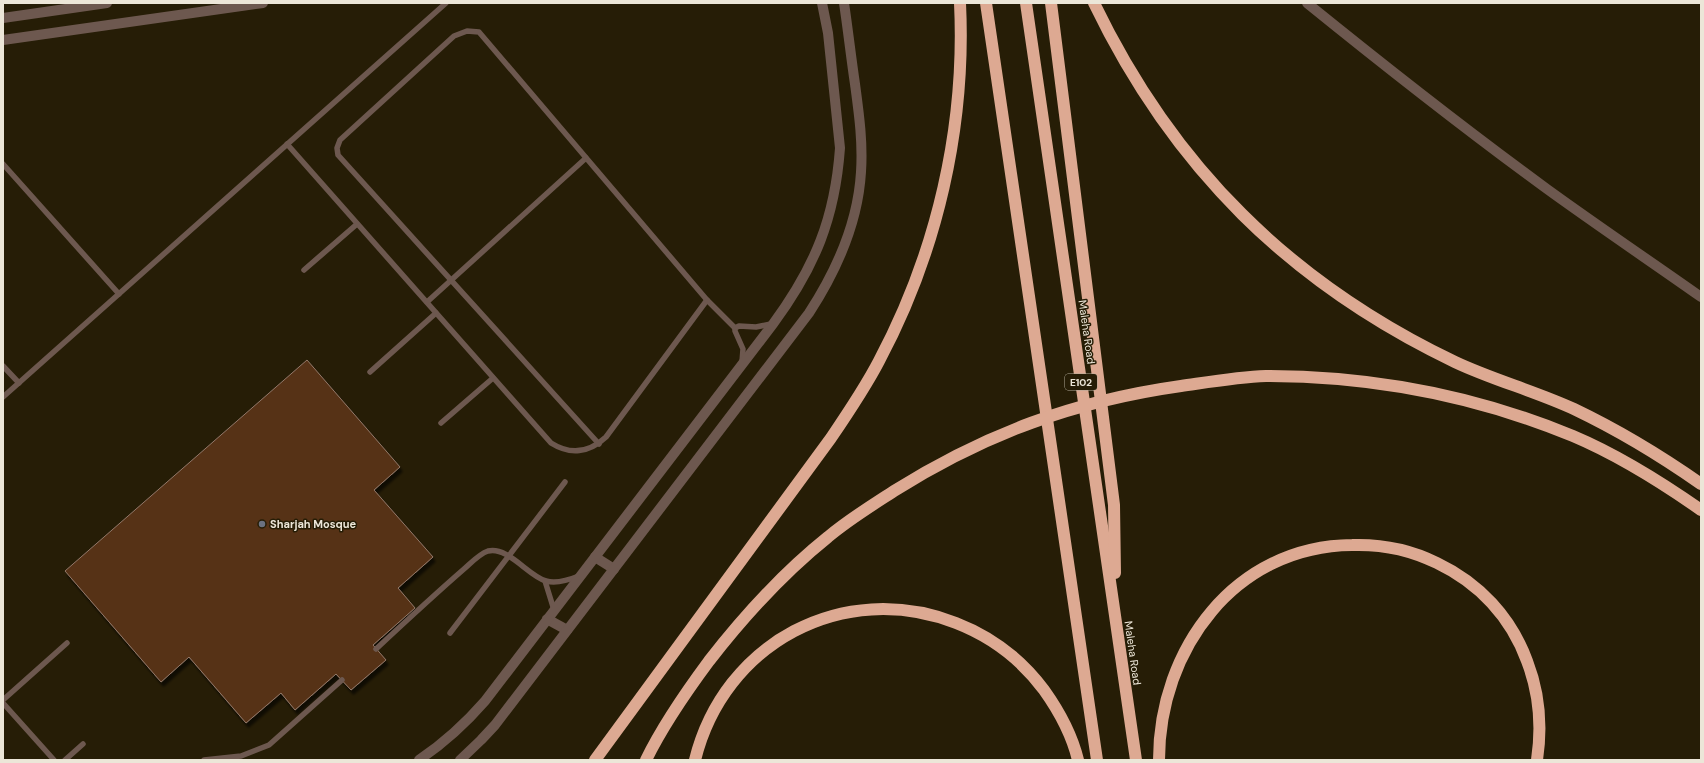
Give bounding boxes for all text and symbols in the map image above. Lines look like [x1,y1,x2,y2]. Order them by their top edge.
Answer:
street label: Maleha Road [1076,299,1098,365]
road number: E102 [1065,374,1097,390]
place label: Sharjah Mosque [270,517,357,531]
marker: Sharjah Mosque [257,519,267,529]
street label: Maleha Road [1122,620,1144,686]

